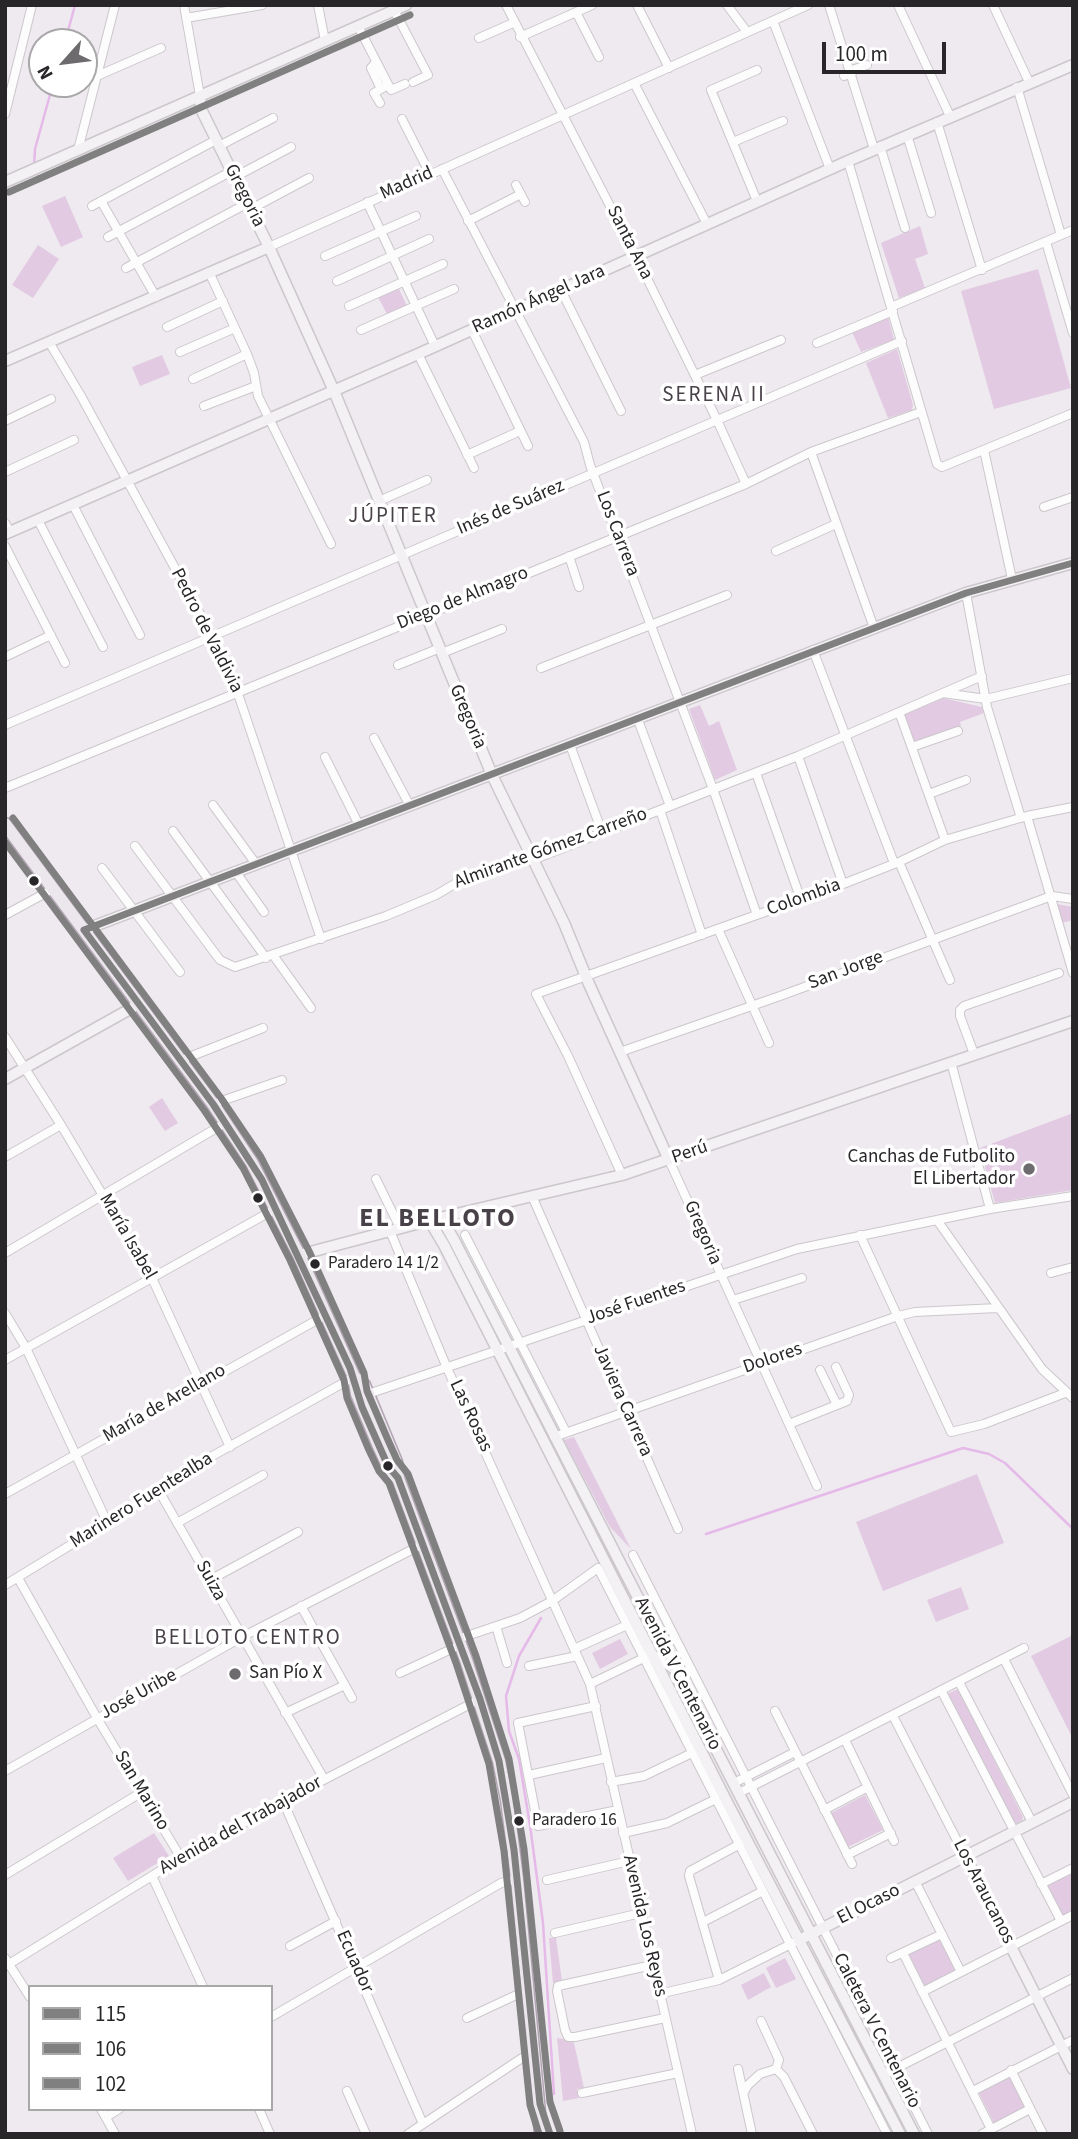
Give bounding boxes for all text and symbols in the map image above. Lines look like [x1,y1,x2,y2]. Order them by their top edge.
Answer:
north arrow [28,28,98,98]
scale bar [826,28,950,72]
text: 100 m [835,39,888,69]
text: N [31,60,61,84]
street label: Gregoria [218,161,270,231]
street label: Madrid [377,162,437,206]
street label: Santa Ana [601,202,657,284]
street label: Ramón Ángel Jara [469,260,609,340]
district label: SERENA II [663,383,765,409]
street label: Inés de Suárez [454,475,568,541]
street label: Los Carrera [590,488,644,580]
district label: JÚPITER [349,504,437,530]
street label: Diego de Almagro [394,562,532,636]
street label: Pedro de Valdivia [165,565,247,697]
street label: Gregoria [443,681,491,753]
street label: Almirante Gómez Carreño [451,803,651,895]
unlabelled marker [27,874,41,888]
street label: Colombia [764,874,844,922]
street label: San Jorge [805,946,887,996]
street label: Perú [669,1136,711,1170]
place label: Canchas de Futbolito El Libertador [847,1147,1015,1191]
marker: Canchas de Futbolito El Libertador [1021,1161,1037,1177]
street label: María Isabel [93,1190,161,1284]
unlabelled marker [251,1191,265,1205]
street label: Gregoria [678,1197,726,1269]
district label: EL BELLOTO [361,1204,515,1236]
place label: Paradero 14 1/2 [328,1254,439,1274]
marker: Paradero 14 1/2 [308,1257,322,1271]
street label: José Fuentes [583,1275,689,1331]
street label: Dolores [740,1338,806,1380]
street label: Javiera Carrera [587,1342,657,1460]
street label: María de Arellano [100,1360,230,1448]
street label: Las Rosas [443,1376,497,1456]
street label: Marinero Fuentealba [67,1448,217,1554]
unlabelled marker [381,1459,395,1473]
street label: Suiza [190,1557,230,1605]
street label: Avenida V Centenario [629,1594,725,1754]
district label: BELLOTO CENTRO [156,1626,340,1652]
place label: San Pío X [249,1663,322,1685]
street label: José Uribe [97,1665,181,1725]
marker: San Pío X [227,1666,243,1682]
street label: San Marino [108,1747,174,1835]
street label: Avenida del Trabajador [156,1772,326,1880]
place label: Paradero 16 [532,1811,617,1831]
marker: Paradero 16 [512,1814,526,1828]
street label: Los Araucanos [947,1836,1019,1948]
street label: Avenida Los Reyes [617,1853,671,1999]
street label: El Ocaso [834,1880,904,1930]
street label: Ecuador [330,1927,378,1997]
street label: Caletera V Centenario [827,1950,925,2112]
legend [28,1985,273,2111]
text: 115 [95,1999,126,2029]
text: 106 [95,2034,126,2064]
text: 102 [95,2069,126,2099]

